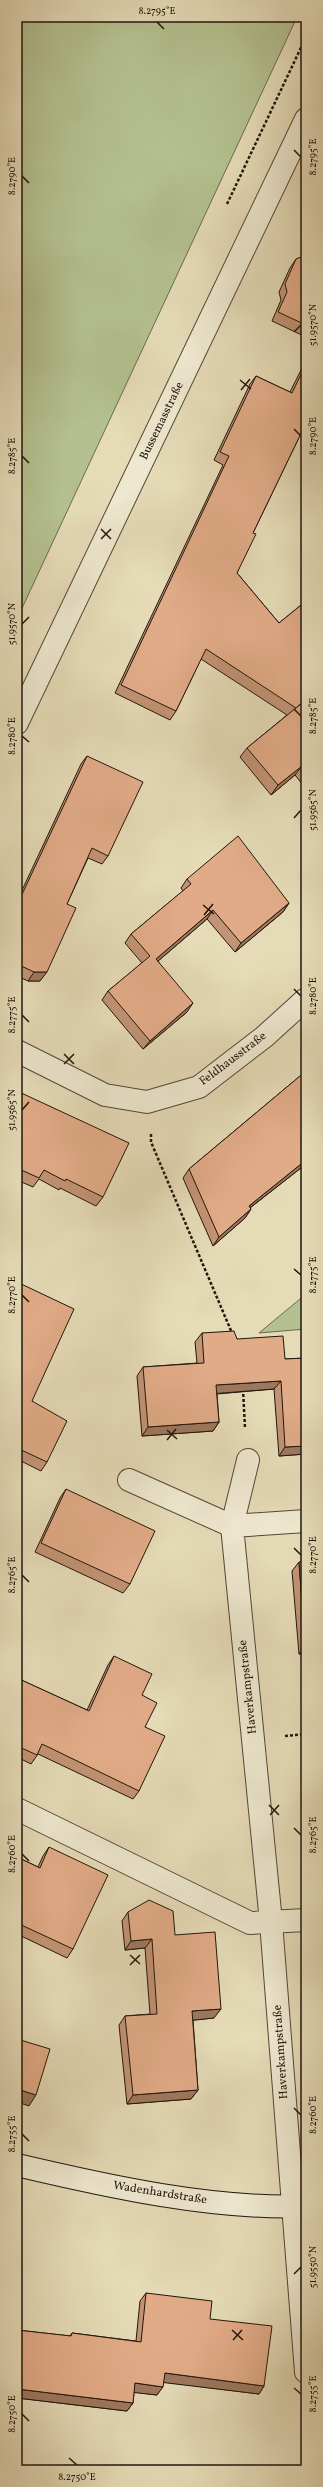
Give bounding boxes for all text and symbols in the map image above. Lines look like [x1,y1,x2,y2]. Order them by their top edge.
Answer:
text: 8.2795°E [139,4,175,18]
text: 8.2795°E [306,139,320,175]
text: 8.2790°E [5,157,19,195]
text: 51.9570°N [306,303,320,346]
street label: Bussemasstraße [136,379,188,463]
text: 8.2790°E [306,417,320,455]
text: 8.2785°E [5,438,19,474]
text: 51.9570°N [5,602,19,645]
text: 8.2785°E [306,698,320,734]
text: 8.2780°E [5,717,19,755]
text: 51.9565°N [306,788,320,831]
text: 8.2780°E [306,977,320,1015]
text: 8.2775°E [5,997,19,1033]
street label: Feldhausstraße [196,1028,270,1090]
text: 51.9565°N [5,1088,19,1131]
text: 8.2775°E [306,1257,320,1293]
text: 8.2770°E [5,1276,19,1314]
text: 8.2770°E [306,1536,320,1574]
text: 8.2765°E [5,1556,19,1594]
street label: Haverkampstraße [235,1639,261,1735]
text: 8.2765°E [306,1816,320,1854]
text: 8.2760°E [5,1835,19,1873]
street label: Haverkampstraße [270,2004,292,2100]
text: 8.2760°E [306,2096,320,2134]
text: 8.2755°E [5,2116,19,2152]
street label: Wadenhardstraße [112,2178,208,2208]
text: 51.9550°N [306,2245,320,2288]
text: 8.2755°E [306,2376,320,2412]
text: 8.2750°E [5,2395,19,2433]
text: 8.2750°E [58,2470,96,2484]

